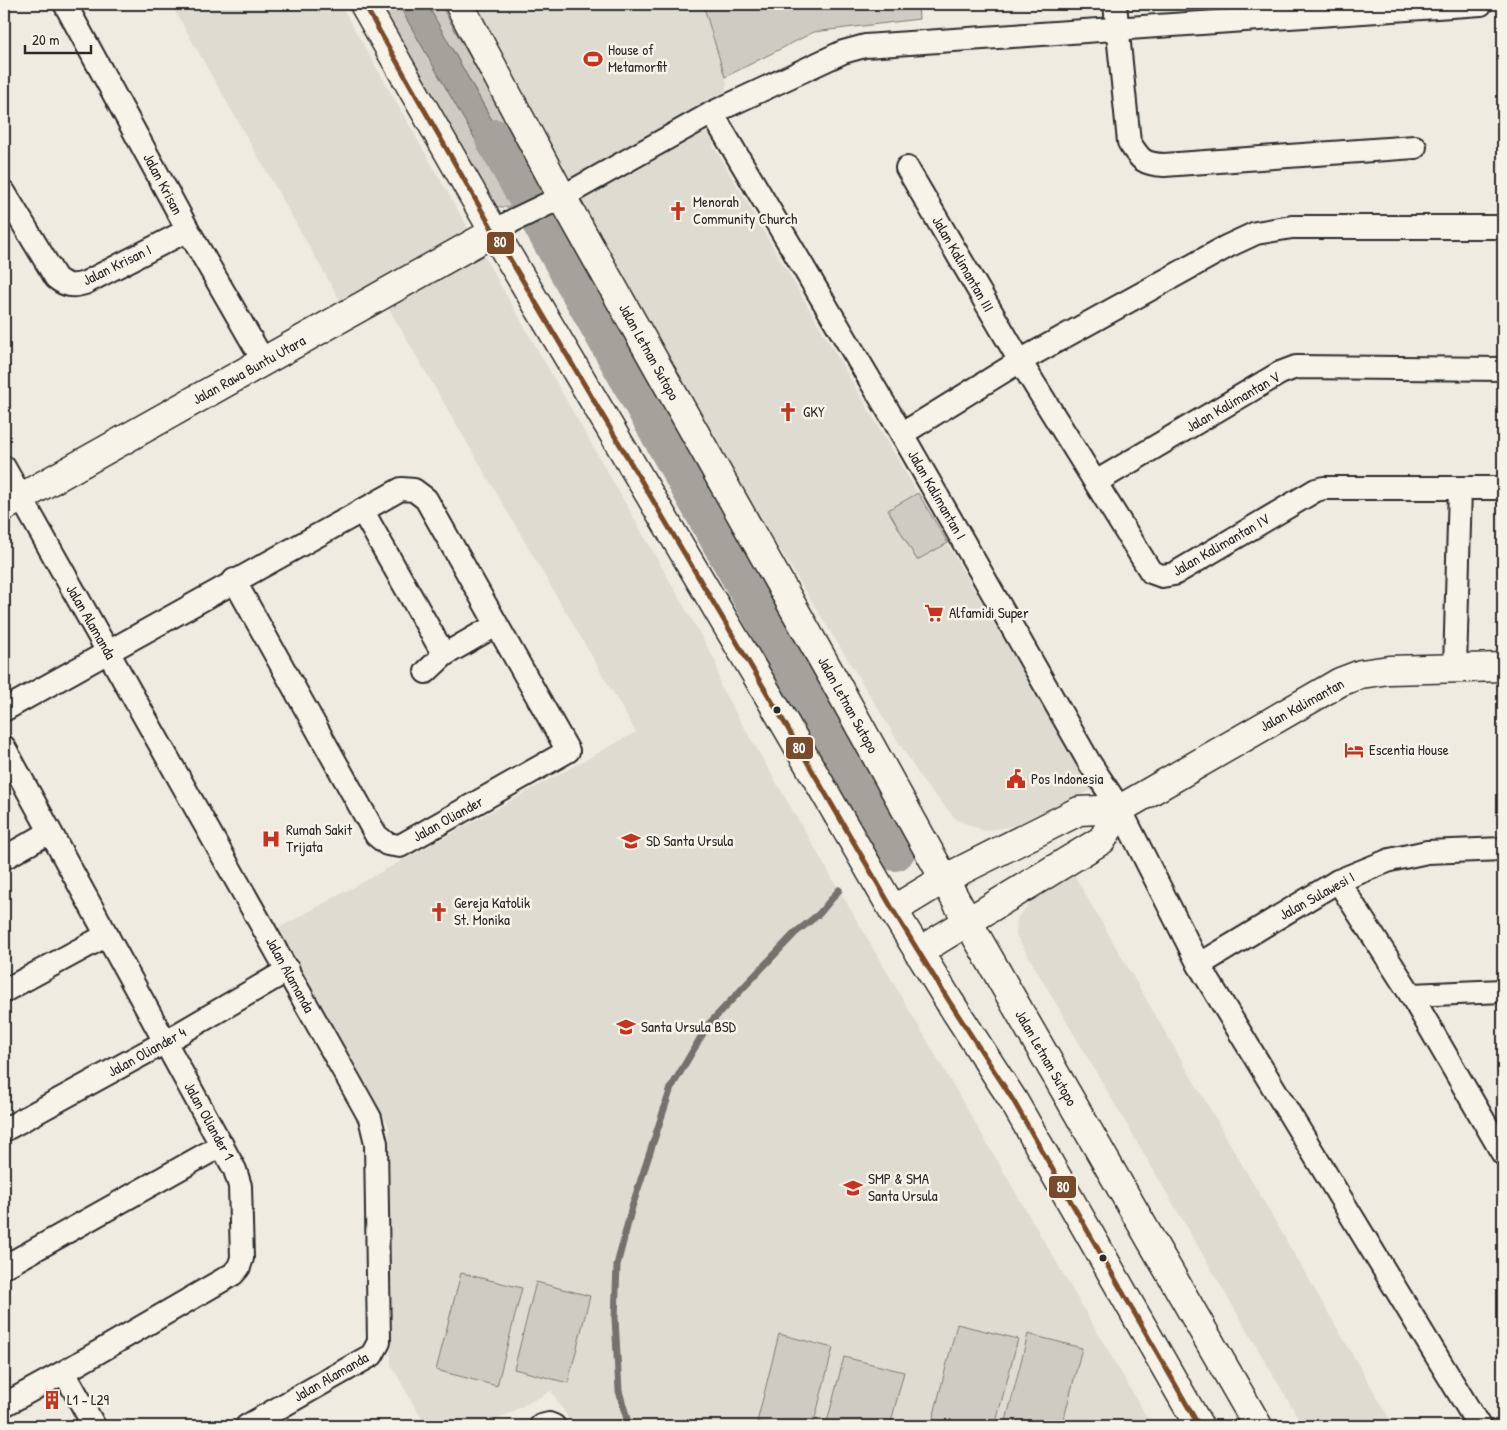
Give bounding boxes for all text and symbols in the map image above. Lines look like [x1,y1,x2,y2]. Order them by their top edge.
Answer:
scale bar [25,22,91,54]
text: 20 m [32,29,59,50]
place label: House of Metamorfit [608,39,668,77]
sports icon: House of Metamorfit [582,48,604,70]
street label: Jalan Krisan [138,149,189,218]
place label: Menorah Community Church [693,191,797,229]
church icon: Menorah Community Church [667,200,689,222]
street label: Jalan Kalimantan III [928,212,999,315]
line badge: 80 [486,231,515,255]
text: 80 [494,232,507,251]
street label: Jalan Krisan I [79,239,155,290]
street label: Jalan Letnan Sutopo [614,300,685,404]
street label: Jalan Rawa Buntu Utara [188,330,309,409]
street label: Jalan Kalimantan V [1182,366,1284,437]
church icon: GKY [777,401,799,423]
place label: GKY [803,401,825,422]
street label: Jalan Kalimantan I [903,446,972,543]
street label: Jalan Kalimantan IV [1168,508,1274,581]
street label: Jalan Alamanda [62,580,121,663]
supermarket icon: Alfamidi Super [923,602,945,624]
place label: Alfamidi Super [949,602,1029,623]
street label: Jalan Letnan Sutopo [813,653,884,757]
street label: Jalan Kalimantan [1256,673,1348,736]
unlabelled marker [772,705,782,715]
line badge: 80 [785,736,814,760]
text: 80 [793,738,806,757]
hotel icon: Escentia House [1343,739,1365,761]
place label: Escentia House [1369,739,1449,760]
public building icon: Pos Indonesia [1005,768,1027,790]
place label: Pos Indonesia [1031,768,1104,789]
street label: Jalan Oliander [409,790,487,847]
place label: Rumah Sakit Trijata [286,819,353,857]
hospital icon: Rumah Sakit Trijata [260,828,282,850]
school or university icon: SD Santa Ursula [620,830,642,852]
place label: SD Santa Ursula [646,830,733,851]
street label: Jalan Sulawesi I [1275,866,1358,925]
place label: Gereja Katolik St. Monika [454,892,530,930]
church icon: Gereja Katolik St. Monika [428,901,450,923]
street label: Jalan Alamanda [261,933,320,1016]
street label: Jalan Letnan Sutopo [1010,1006,1082,1110]
school or university icon: Santa Ursula BSD [615,1016,637,1038]
place label: Santa Ursula BSD [641,1016,737,1037]
street label: Jalan Oliander 4 [104,1021,190,1082]
street label: Jalan Oliander 1 [179,1078,240,1164]
place label: SMP & SMA Santa Ursula [868,1168,938,1206]
line badge: 80 [1048,1175,1077,1199]
school or university icon: SMP & SMA Santa Ursula [842,1177,864,1199]
text: 80 [1057,1177,1070,1196]
unlabelled marker [1098,1253,1108,1263]
street label: Jalan Alamanda [289,1347,372,1406]
building icon: L1 - L29 [41,1389,63,1411]
place label: L1 - L29 [67,1389,110,1410]

